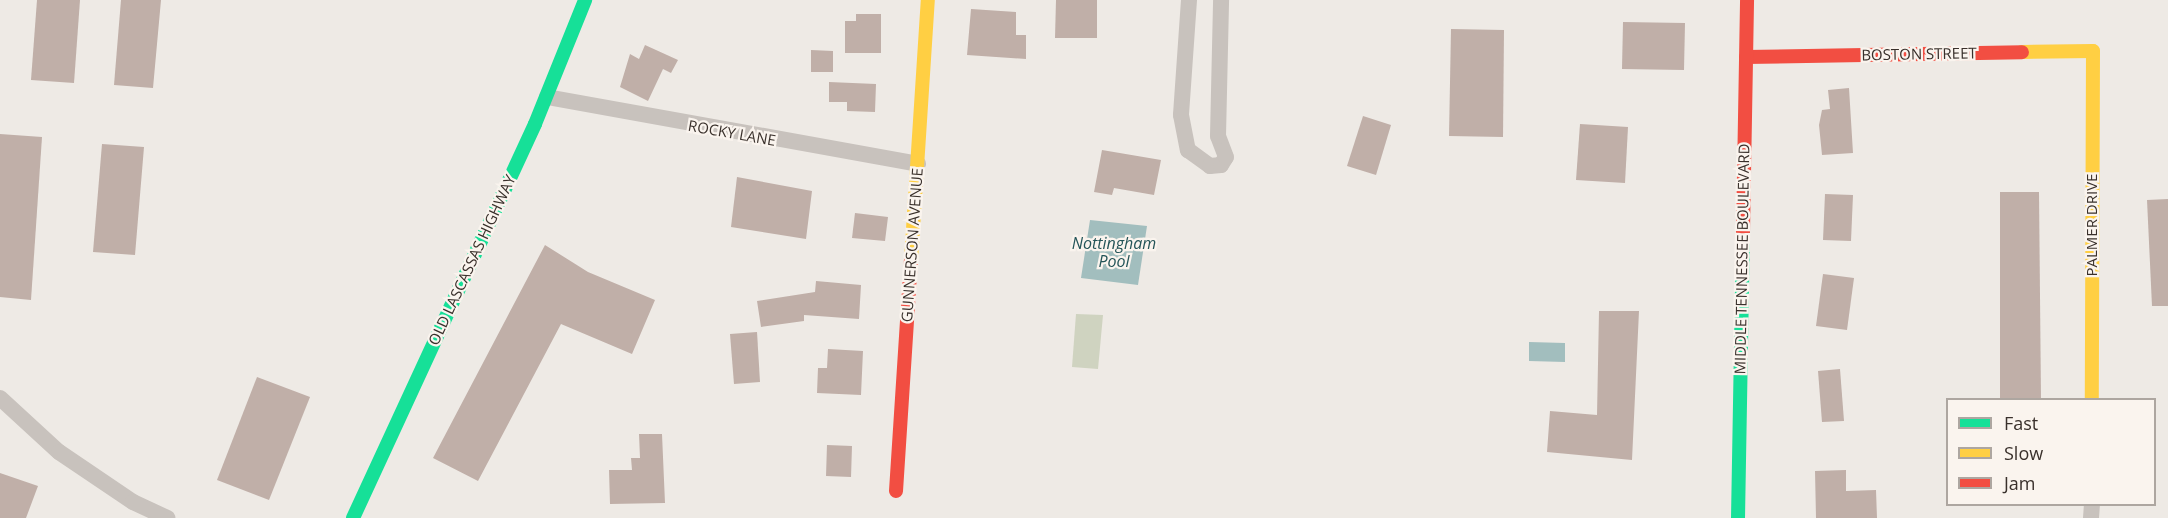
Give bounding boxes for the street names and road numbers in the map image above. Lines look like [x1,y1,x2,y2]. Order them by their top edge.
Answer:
street label: BOSTON STREET [1861,44,1977,64]
street label: ROCKY LANE [687,116,777,150]
street label: MIDDLE TENNESSEE BOULEVARD [1731,143,1753,375]
street label: GUNNERSON AVENUE [898,167,926,323]
street label: OLD LASCASSAS HIGHWAY [425,172,519,348]
street label: PALMER DRIVE [2083,174,2101,276]

